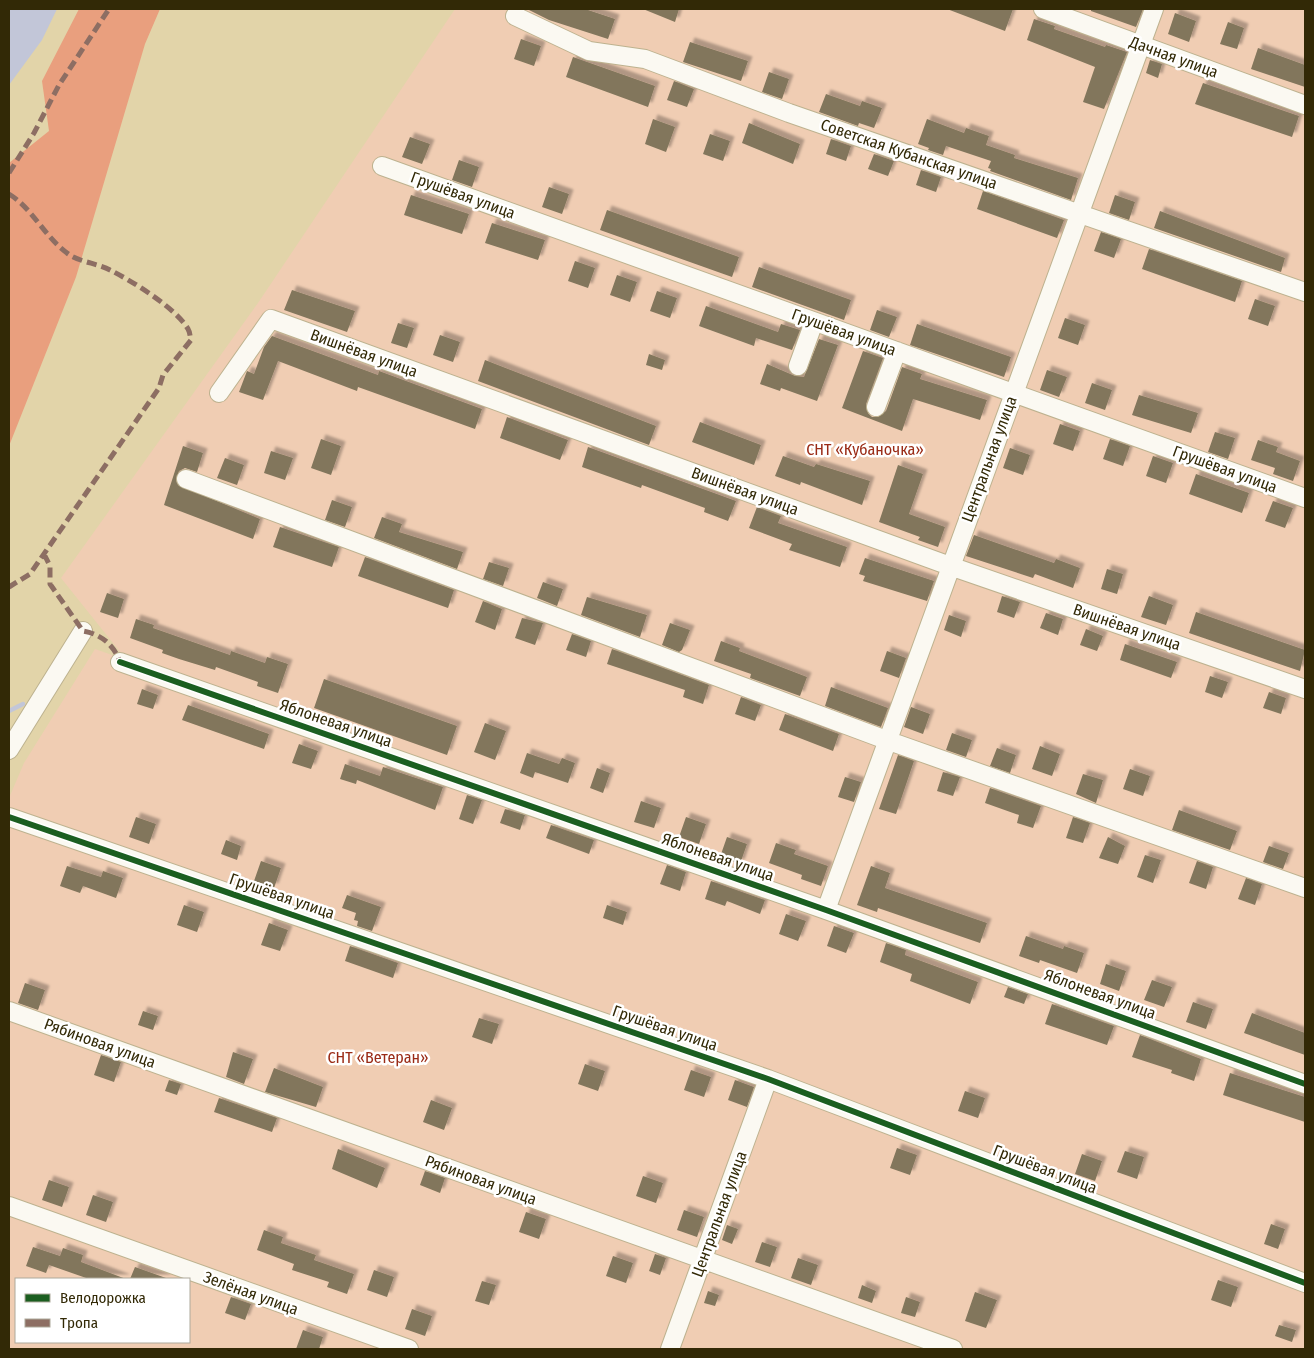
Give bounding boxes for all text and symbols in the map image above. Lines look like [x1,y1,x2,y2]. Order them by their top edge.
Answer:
street label: Дачная улица [1126,32,1221,82]
street label: Советская Кубанская улица [818,115,1000,193]
street label: Грушёвая улица [408,167,518,223]
street label: Грушёвая улица [789,304,899,360]
street label: Вишнёвая улица [308,325,420,381]
street label: Центральная улица [957,393,1021,525]
park label: СНТ «Кубаночка» [806,440,924,459]
street label: Грушёвая улица [1170,441,1280,497]
street label: Вишнёвая улица [689,463,801,519]
street label: Вишнёвая улица [1071,600,1184,654]
street label: Яблоневая улица [277,695,395,751]
street label: Яблоневая улица [659,829,777,885]
street label: Грушёвая улица [227,869,337,923]
street label: Яблоневая улица [1042,965,1159,1023]
street label: Грушёвая улица [610,1001,720,1055]
street label: Рябиновая улица [42,1014,158,1072]
park label: СНТ «Ветеран» [327,1048,429,1067]
street label: Грушёвая улица [990,1140,1100,1198]
street label: Центральная улица [687,1148,751,1280]
street label: Рябиновая улица [423,1151,539,1209]
street label: Зелёная улица [201,1267,301,1319]
legend [15,1278,190,1343]
text: Велодорожка [60,1289,146,1307]
text: Тропа [60,1314,98,1332]

